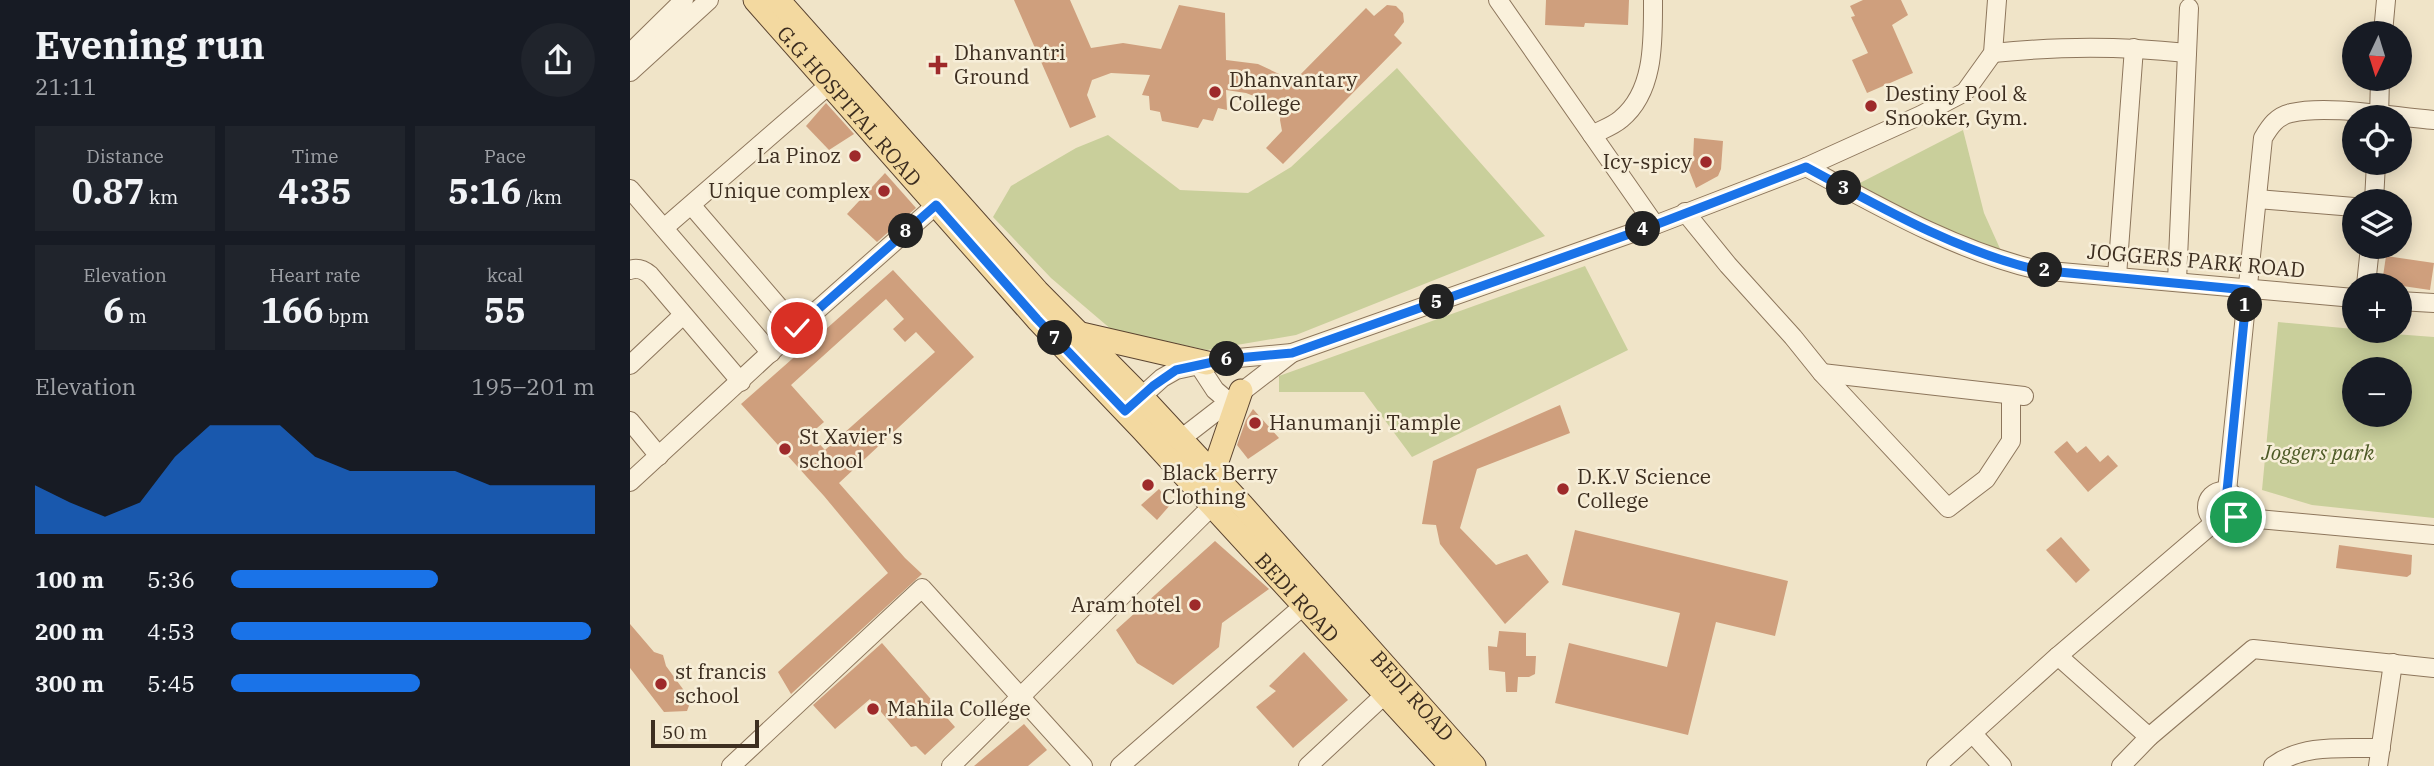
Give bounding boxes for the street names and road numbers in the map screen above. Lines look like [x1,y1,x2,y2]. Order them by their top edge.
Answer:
street label: G.G HOSPITAL ROAD [771,19,928,192]
street label: JOGGERS PARK ROAD [2086,237,2306,283]
street label: BEDI ROAD [1249,546,1346,648]
street label: BEDI ROAD [1365,644,1461,747]

